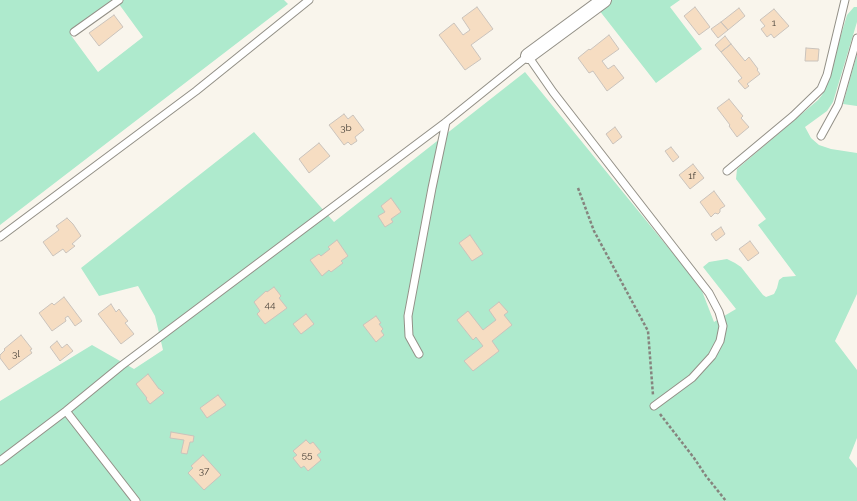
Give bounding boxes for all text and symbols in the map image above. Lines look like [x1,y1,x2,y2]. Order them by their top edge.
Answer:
house number: 1 [772,17,776,29]
house number: 3b [340,122,352,134]
house number: 1f [688,170,696,182]
house number: 44 [265,299,275,311]
house number: 3l [12,348,20,360]
house number: 55 [302,449,312,461]
house number: 37 [199,465,209,477]

